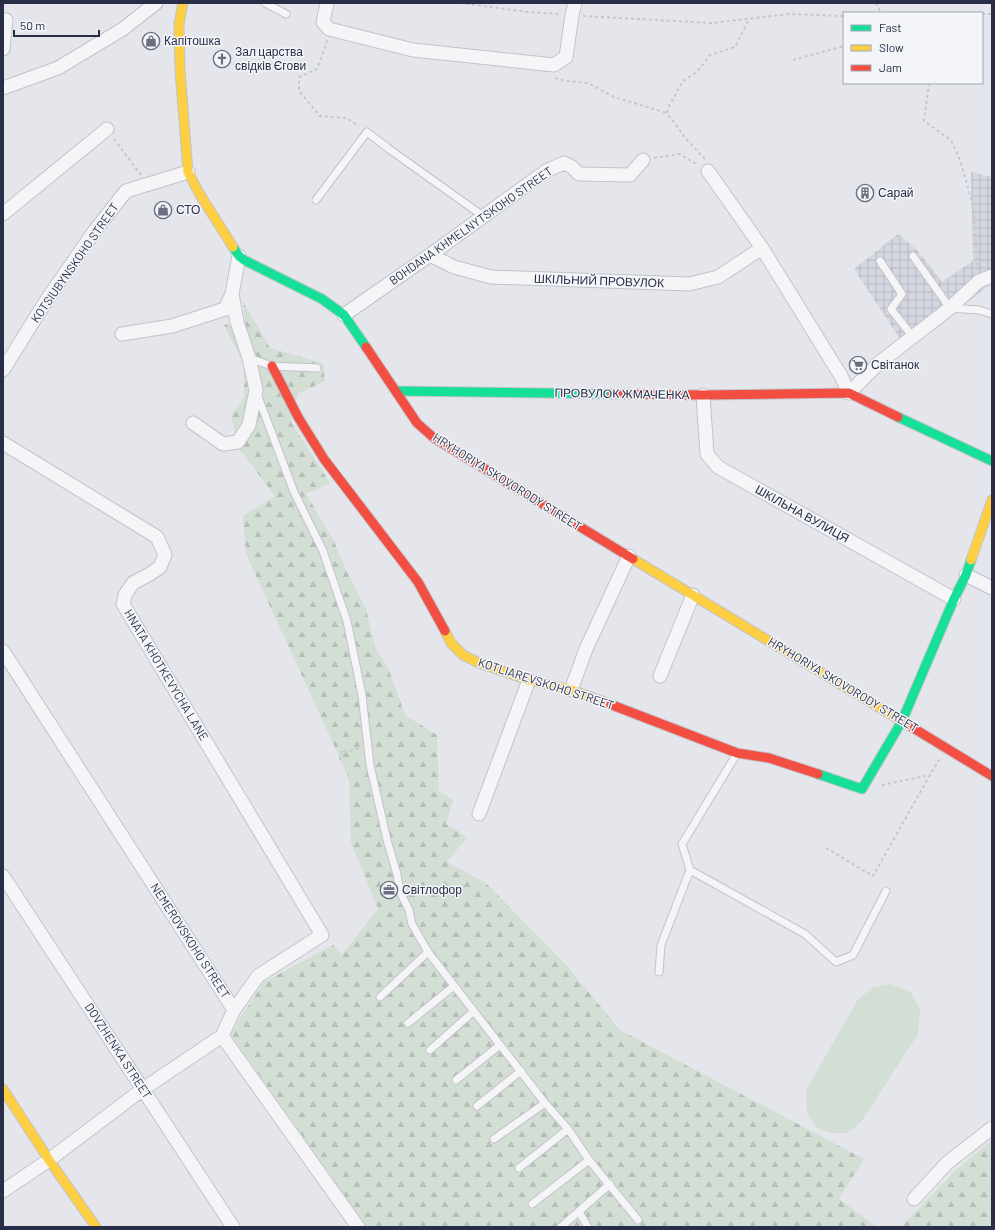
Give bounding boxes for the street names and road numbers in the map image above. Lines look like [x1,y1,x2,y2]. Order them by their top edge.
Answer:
street label: BOHDANA KHMELNYTSKOHO STREET [386,163,555,287]
street label: KOTSIUBYNSKOHO STREET [27,200,121,325]
street label: ШКІЛЬНИЙ ПРОВУЛОК [534,271,664,289]
street label: ПРОВУЛОК ЖМАЧЕНКА [554,385,690,401]
street label: HRYHORIYA SKOVORODY STREET [431,430,585,533]
street label: ШКІЛЬНА ВУЛИЦЯ [753,482,852,546]
street label: HNATA KHOTKEVYCHA LANE [122,606,212,743]
street label: HRYHORIYA SKOVORODY STREET [766,634,921,735]
street label: KOTLIAREVSKOHO STREET [477,654,616,712]
street label: NEMEROVSKOHO STREET [148,880,233,1001]
street label: DOVZHENKA STREET [83,1000,155,1101]

